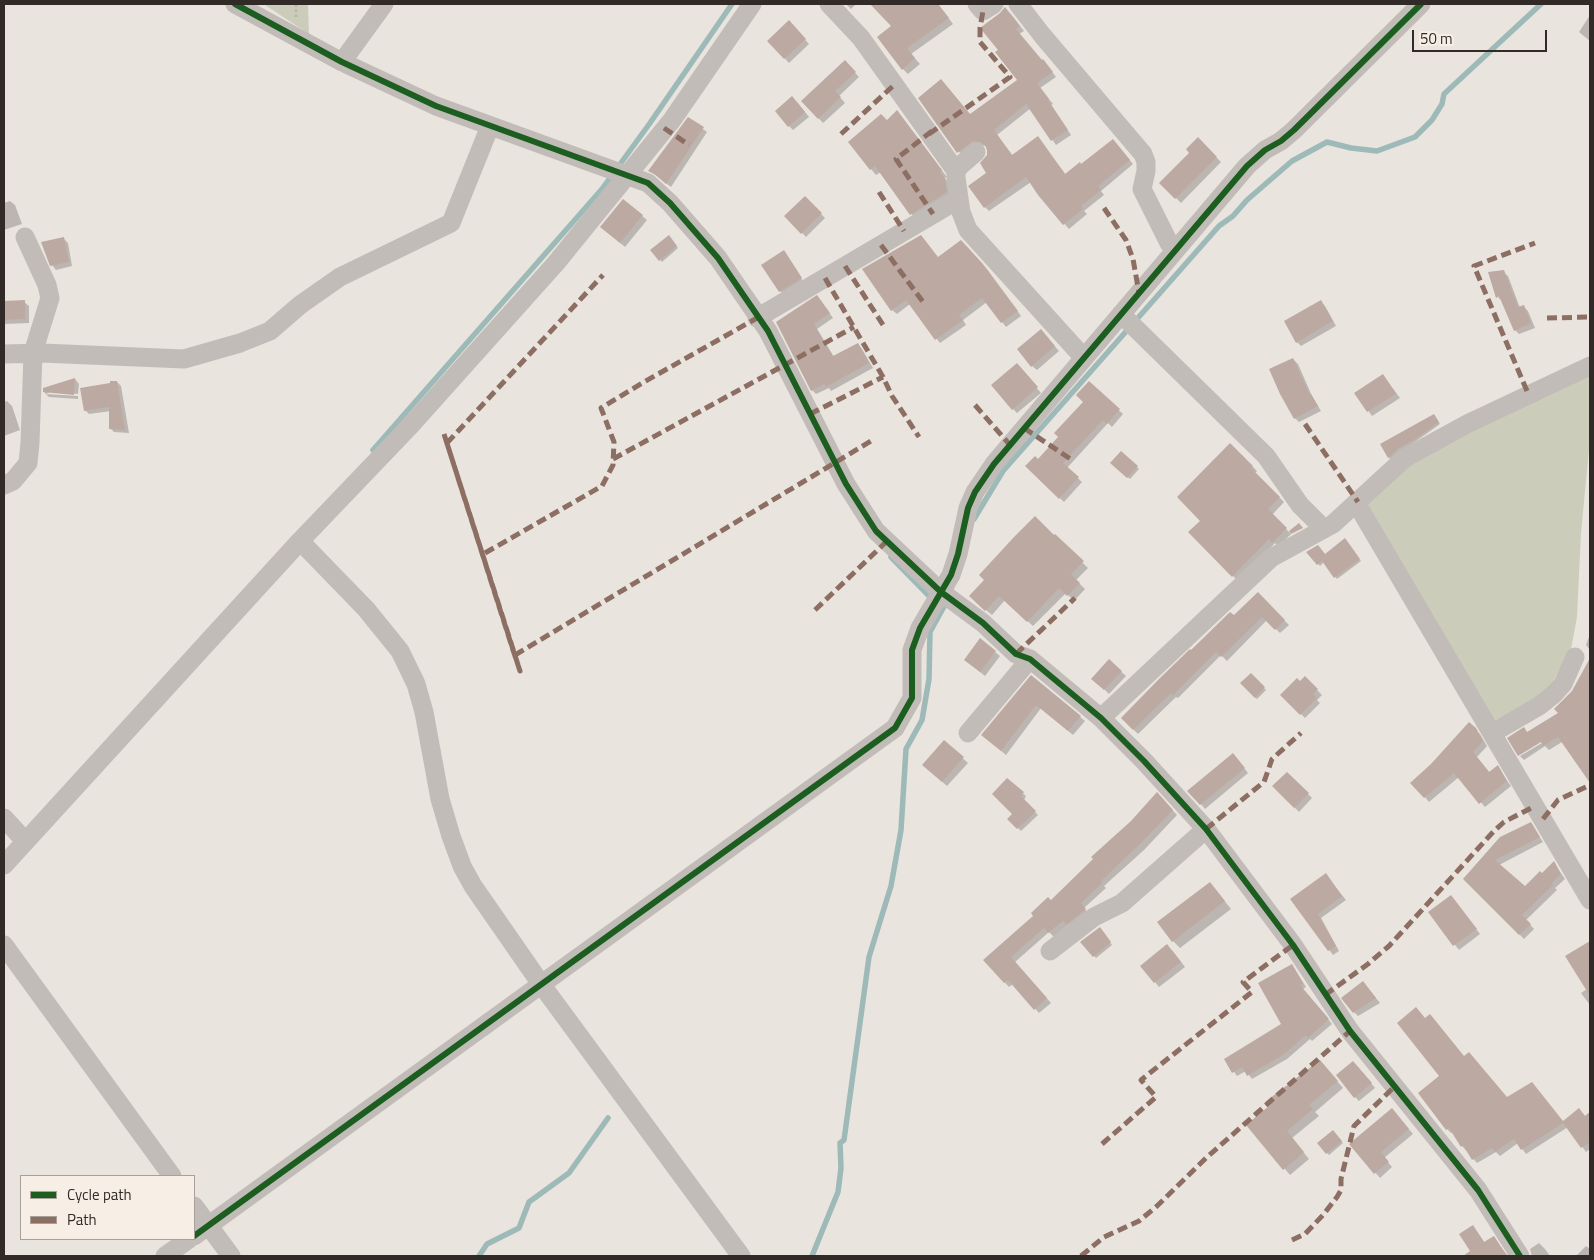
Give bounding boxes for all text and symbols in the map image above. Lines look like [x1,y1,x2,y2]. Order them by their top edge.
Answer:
scale bar [1414,20,1549,52]
text: 50 m [1420,27,1453,50]
legend [20,1175,195,1240]
text: Cycle path [67,1183,132,1206]
text: Path [67,1208,97,1231]

